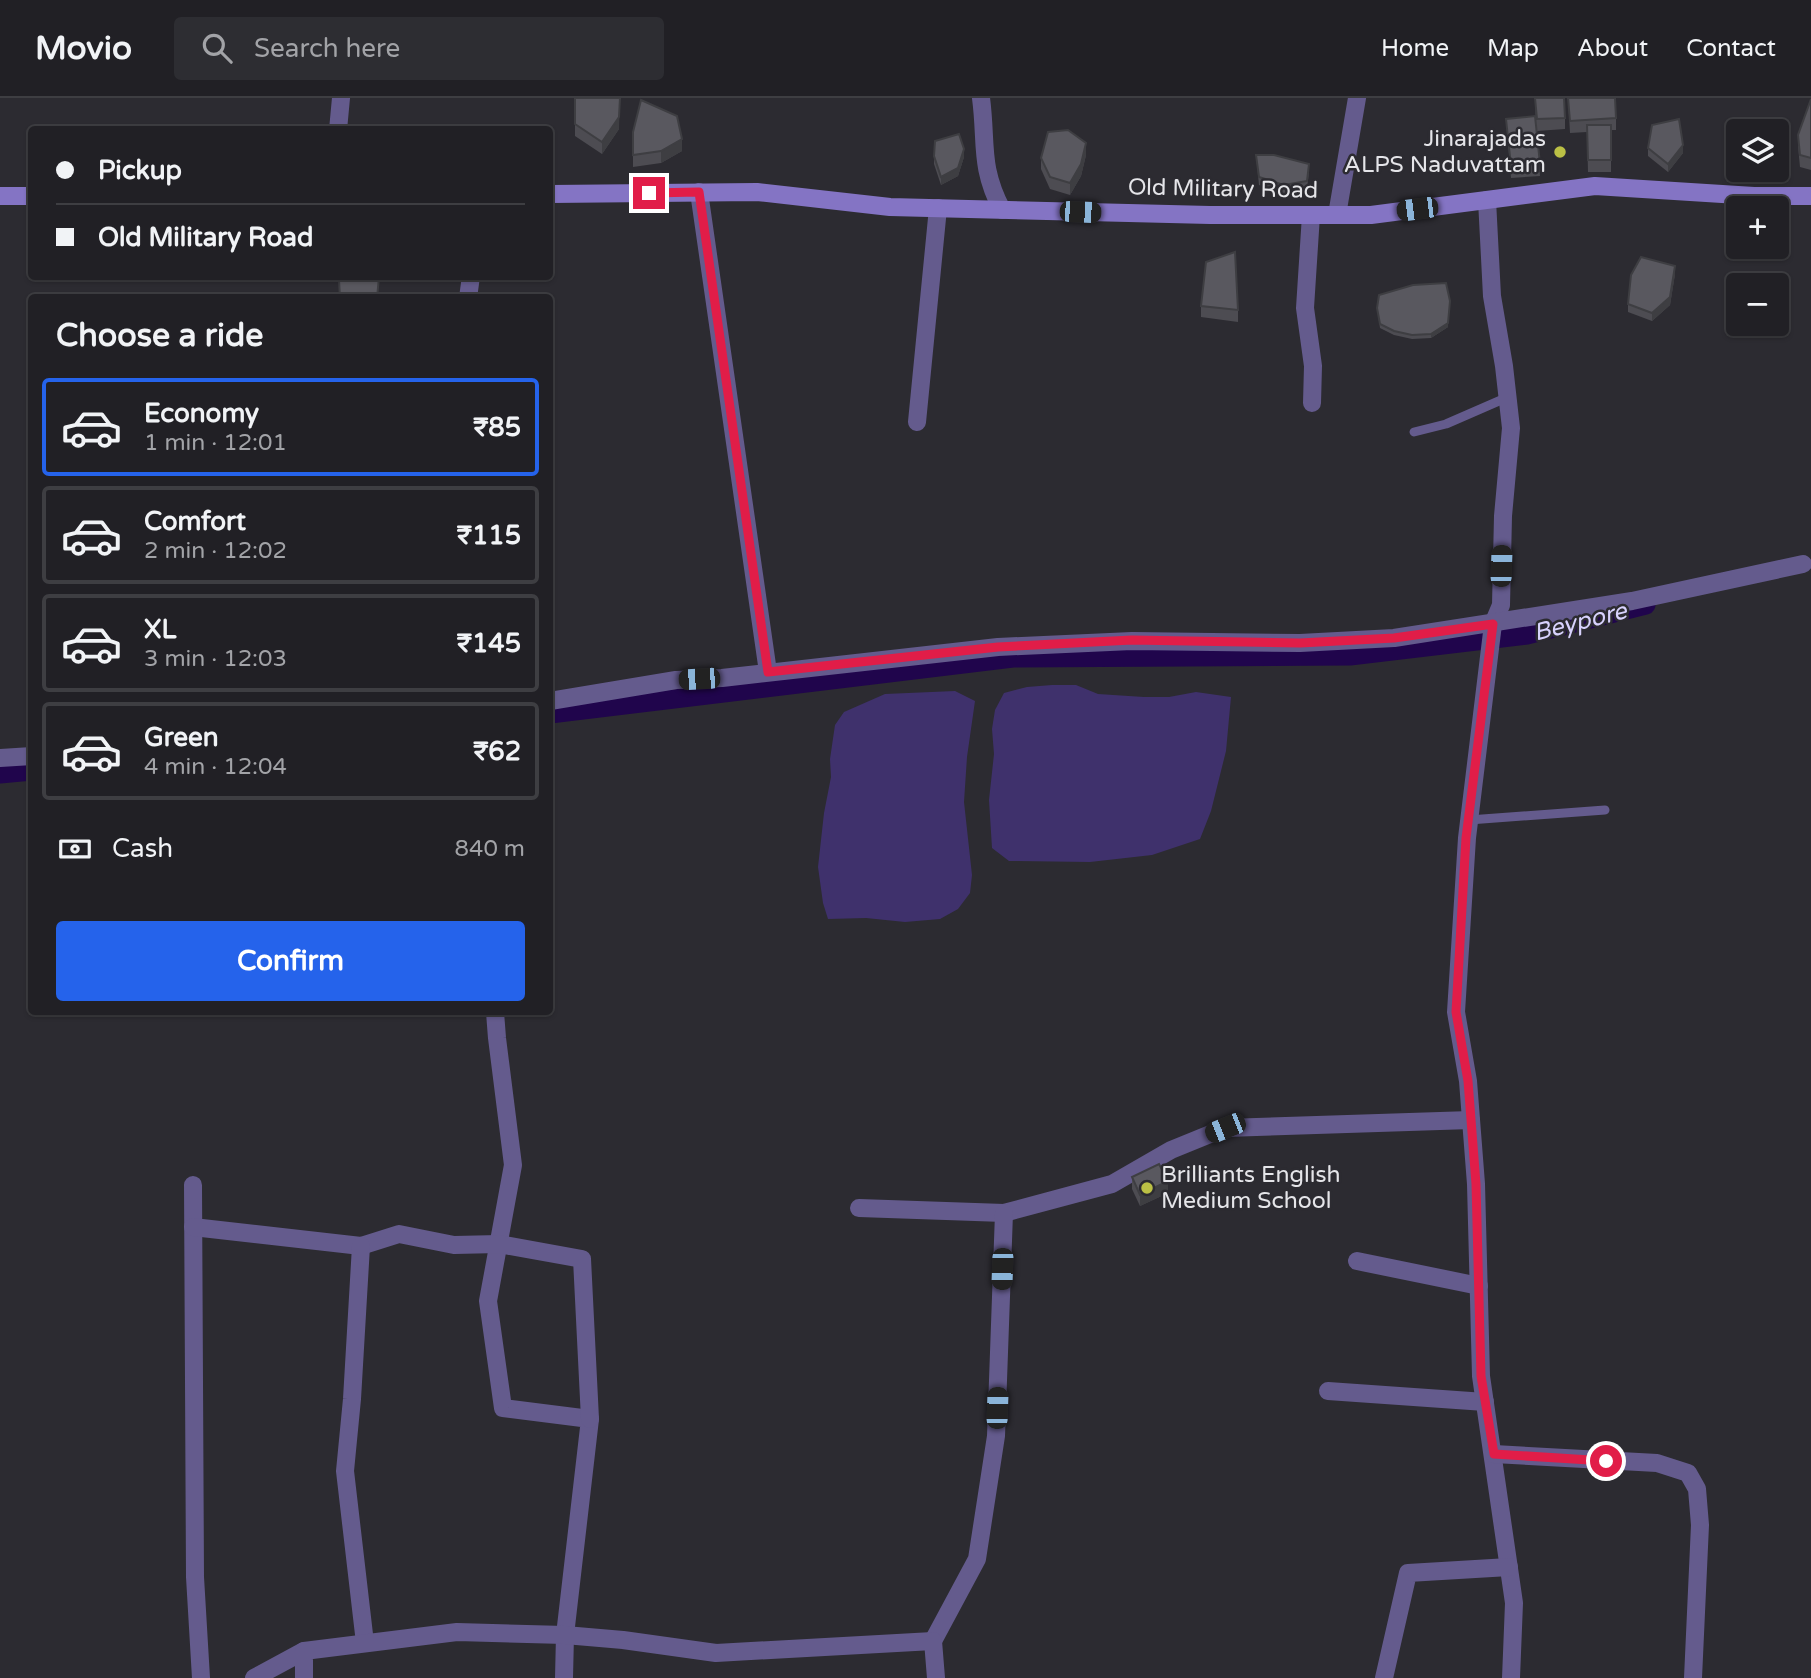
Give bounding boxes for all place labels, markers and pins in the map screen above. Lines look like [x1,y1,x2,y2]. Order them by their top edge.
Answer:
place label: Jinarajadas ALPS Naduvattam [1344,125,1546,179]
marker: Jinarajadas ALPS Naduvattam [1552,144,1568,160]
place label: Brilliants English Medium School [1161,1161,1341,1215]
marker: Brilliants English Medium School [1139,1180,1155,1196]

